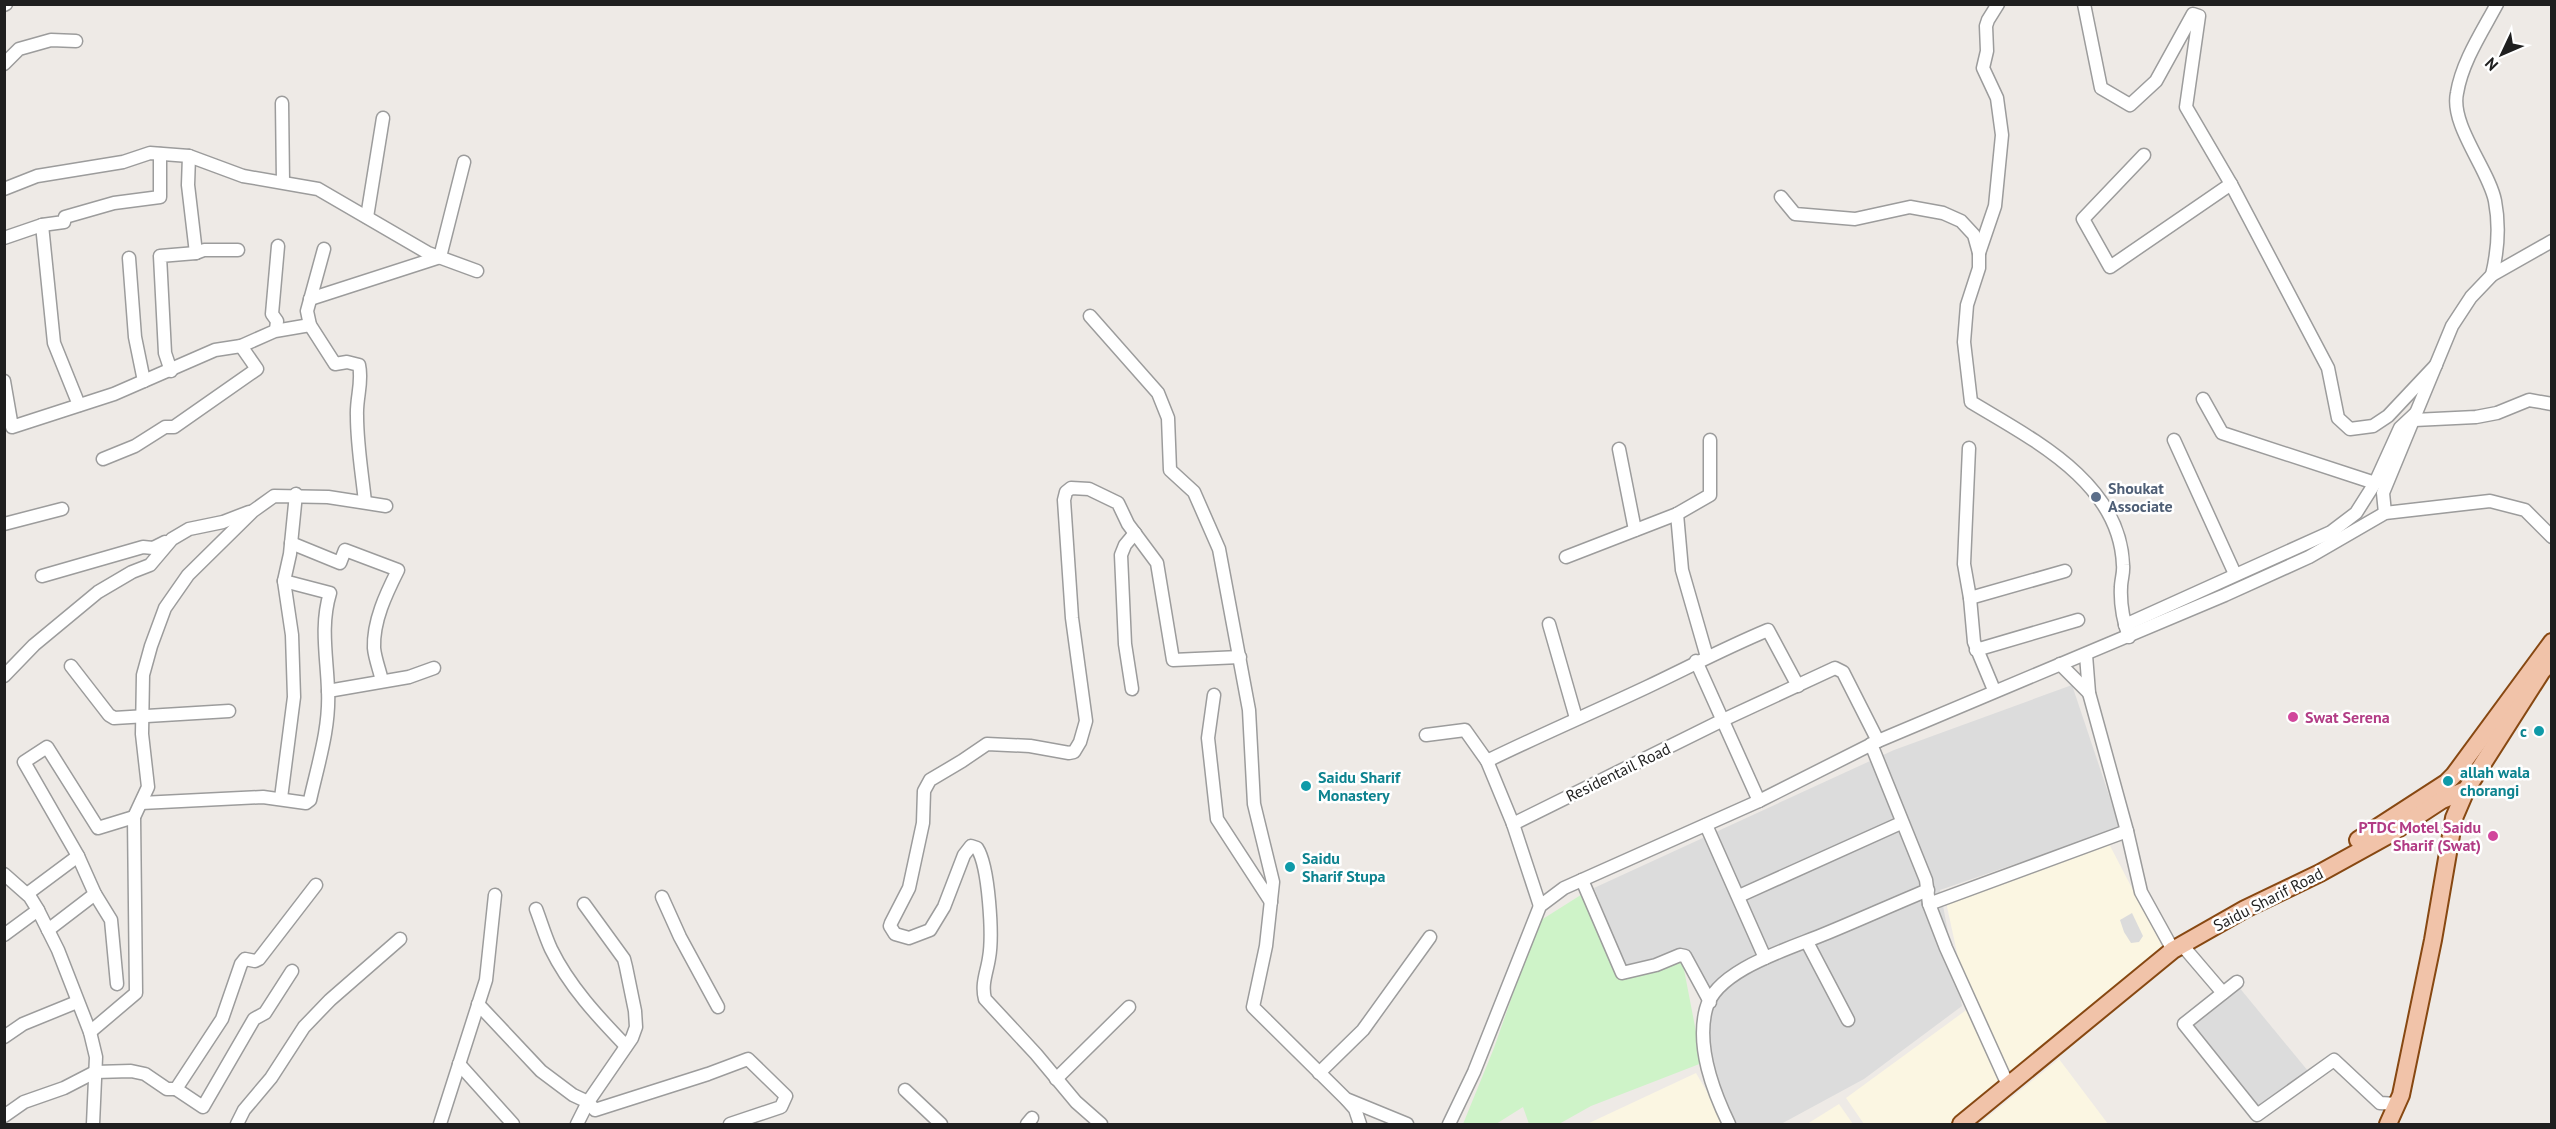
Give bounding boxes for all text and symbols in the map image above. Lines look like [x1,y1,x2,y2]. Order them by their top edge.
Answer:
north arrow [2472,24,2532,84]
text: N [2480,54,2502,75]
place label: Shoukat Associate [2108,478,2173,516]
marker: Shoukat Associate [2089,490,2103,504]
place label: Swat Serena [2305,707,2390,727]
marker: Swat Serena [2286,710,2300,724]
place label: c [2520,721,2527,741]
marker: c [2532,724,2546,738]
street label: Residentail Road [1562,738,1674,806]
place label: allah wala chorangi [2460,762,2530,800]
place label: Saidu Sharif Monastery [1318,767,1401,805]
marker: allah wala chorangi [2441,774,2455,788]
marker: Saidu Sharif Monastery [1299,779,1313,793]
place label: PTDC Motel Saidu Sharif (Swat) [2358,817,2481,855]
marker: PTDC Motel Saidu Sharif (Swat) [2486,829,2500,843]
place label: Saidu Sharif Stupa [1302,848,1386,886]
marker: Saidu Sharif Stupa [1283,860,1297,874]
street label: Saidu Sharif Road [2210,863,2326,935]

